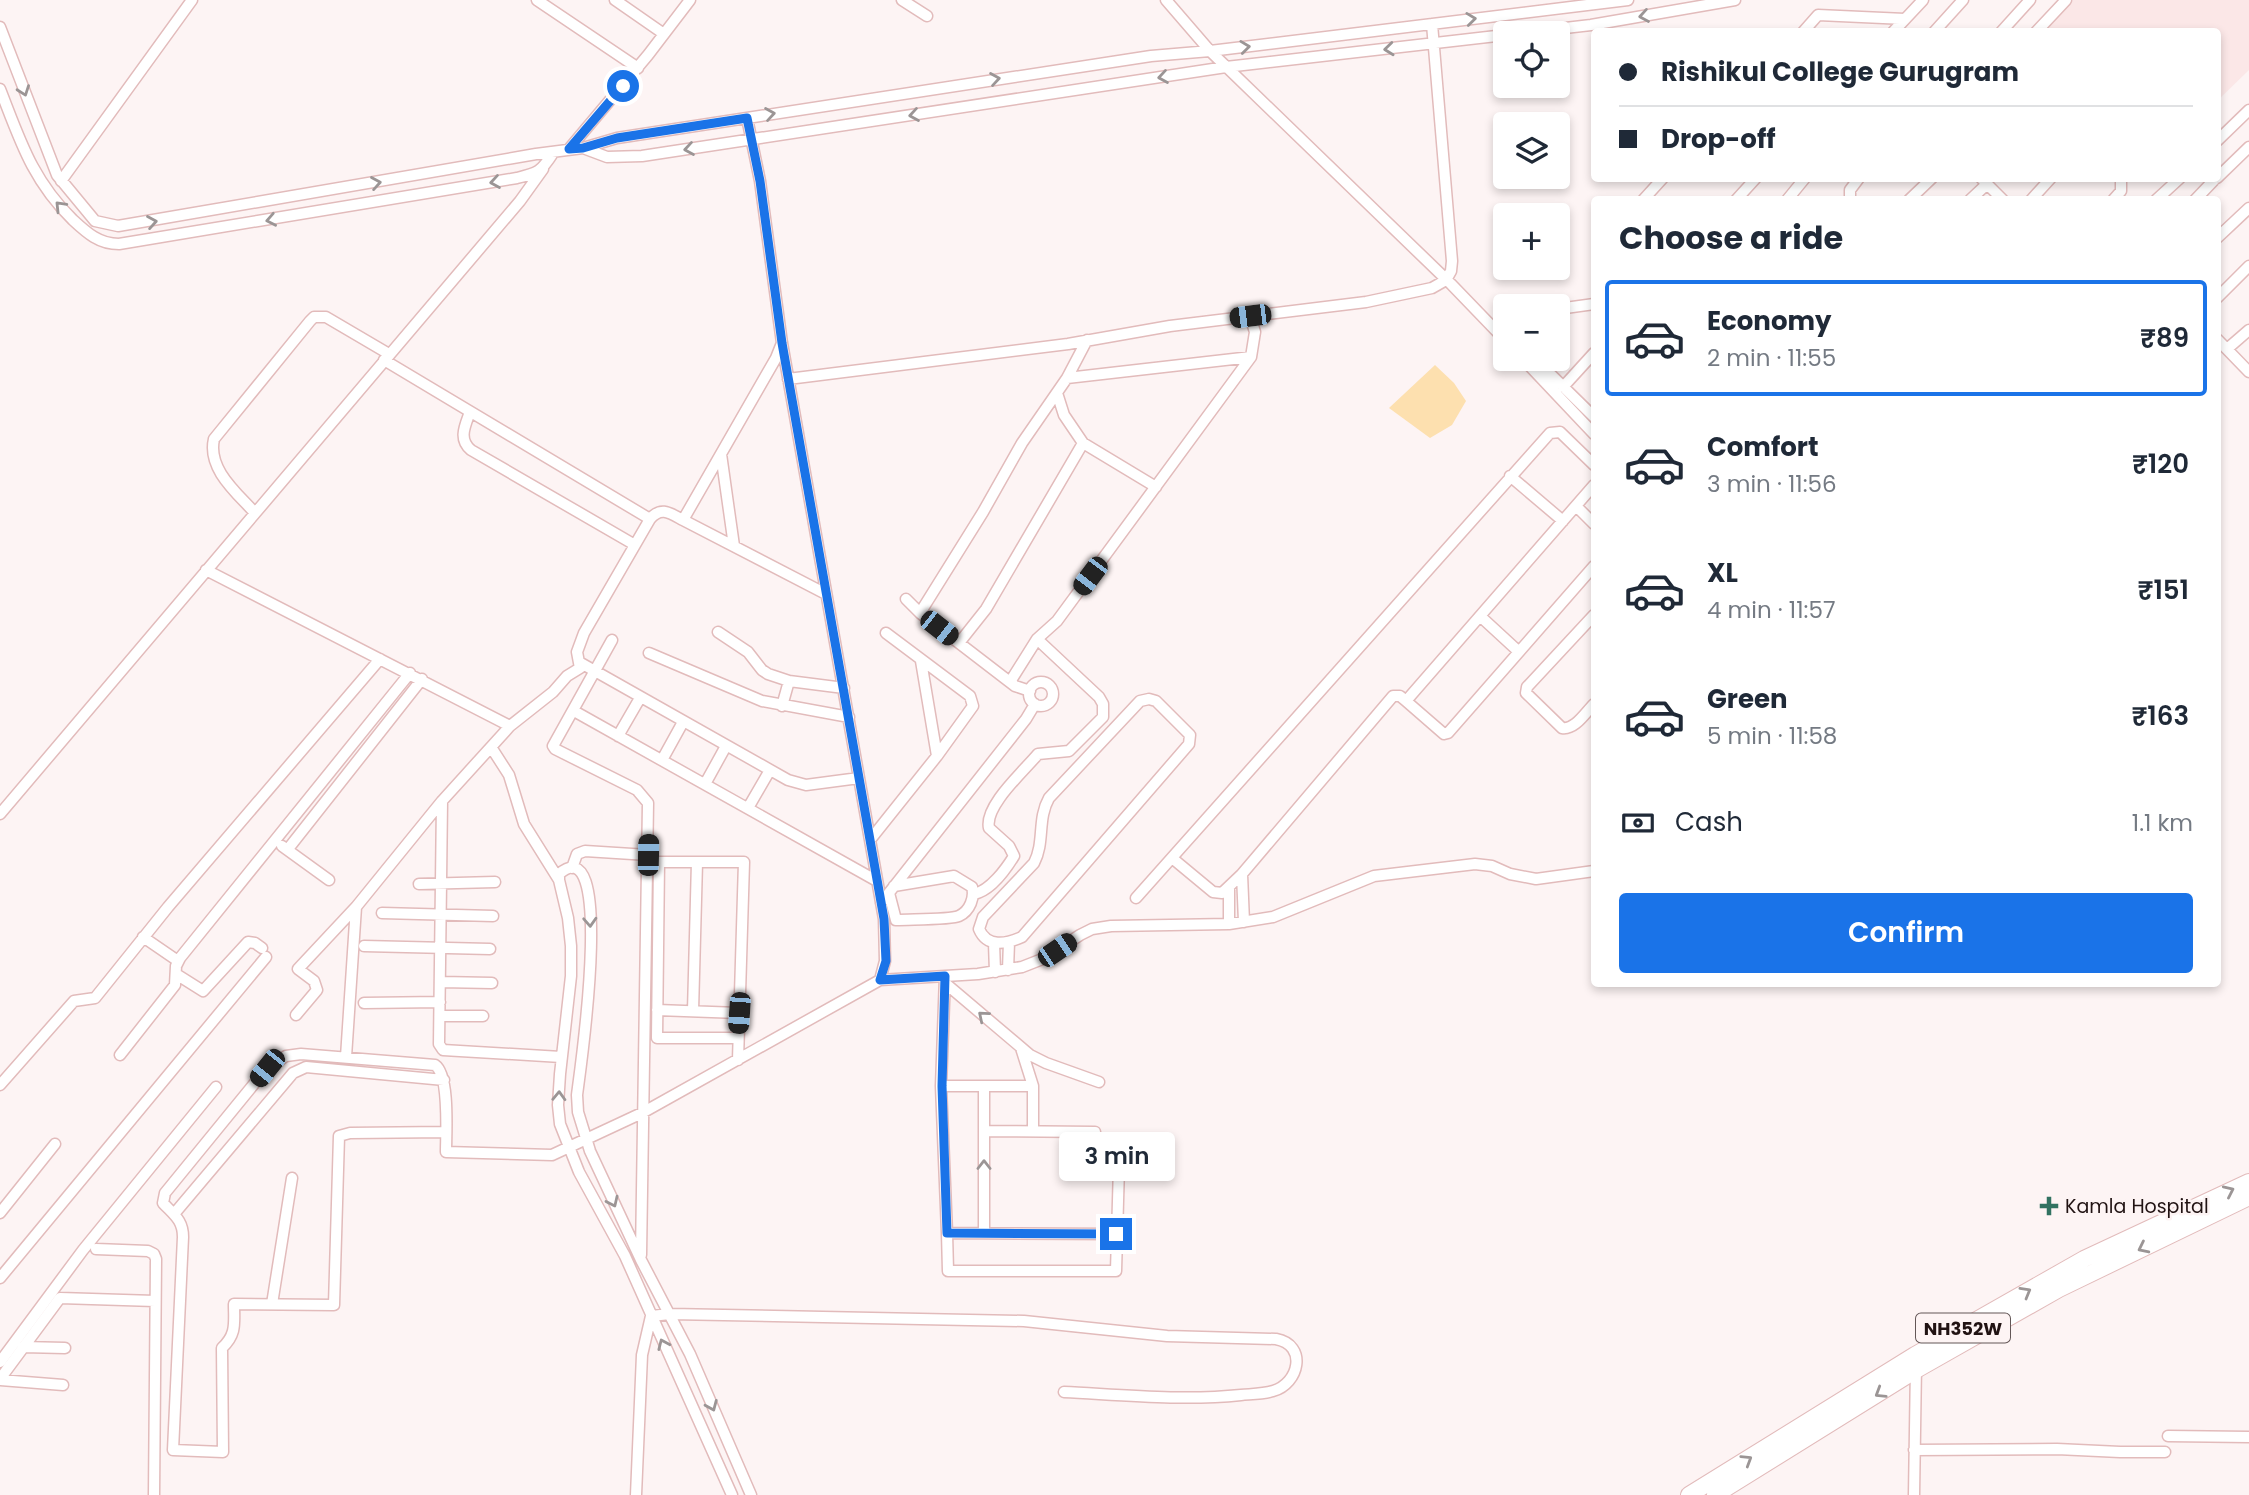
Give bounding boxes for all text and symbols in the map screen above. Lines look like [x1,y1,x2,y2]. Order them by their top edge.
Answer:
one-way arrow [1638,8,1649,23]
one-way arrow [1465,12,1476,27]
map controls [1493,21,1570,371]
button: locate [1493,21,1570,98]
one-way arrow [1239,39,1251,54]
one-way arrow [1383,41,1394,56]
text: Rishikul College Gurugram [1661,54,2019,90]
one-way arrow [1157,69,1169,84]
route start [607,70,639,102]
one-way arrow [989,72,1001,87]
one-way arrow [15,84,29,96]
one-way arrow [764,107,776,122]
one-way arrow [908,107,920,122]
button: layers [1493,112,1570,189]
text: Drop-off [1661,121,1776,157]
one-way arrow [683,141,695,156]
one-way arrow [489,174,501,189]
one-way arrow [370,176,382,191]
one-way arrow [55,201,68,214]
button: + [1493,203,1570,280]
one-way arrow [265,211,277,226]
one-way arrow [146,215,158,230]
text: Choose a ride [1619,215,1843,260]
button: − [1493,294,1570,371]
car [1228,303,1273,329]
text: Economy [1707,303,1831,339]
icon: car [1623,307,1686,370]
text: ₹89 [2140,320,2189,356]
text: 2 min · 11:55 [1707,342,1836,374]
text: Comfort [1707,429,1819,465]
icon: car [1623,433,1686,496]
text: ₹120 [2132,446,2189,482]
text: 3 min · 11:56 [1707,468,1837,500]
car [1069,553,1112,599]
text: XL [1707,555,1738,591]
icon: car [1623,559,1686,622]
text: ₹151 [2138,572,2189,608]
text: 4 min · 11:57 [1707,594,1835,626]
car [916,607,963,649]
text: Green [1707,681,1788,717]
icon: car [1623,685,1686,748]
text: ₹163 [2131,698,2189,734]
text: 5 min · 11:58 [1707,720,1837,752]
icon: cash [1619,804,1657,842]
text: Cash [1675,804,1743,840]
text: 1.1 km [2132,807,2193,839]
car [638,834,659,876]
button: Confirm [1619,893,2193,973]
one-way arrow [583,917,598,928]
car [1034,930,1081,970]
car [728,991,751,1035]
one-way arrow [978,1012,991,1024]
car [246,1045,289,1091]
one-way arrow [551,1090,566,1101]
callout: 3 min [1058,1132,1174,1182]
text: 3 min [1085,1140,1149,1172]
one-way arrow [976,1159,992,1170]
one-way arrow [2222,1185,2235,1199]
place label: Kamla Hospital [2065,1193,2209,1220]
one-way arrow [605,1195,619,1207]
marker: Kamla Hospital [2039,1196,2059,1216]
route end [1100,1218,1132,1250]
one-way arrow [2138,1239,2150,1253]
one-way arrow [2019,1287,2031,1300]
road number: NH352W [1916,1314,2010,1343]
one-way arrow [657,1339,671,1351]
one-way arrow [1875,1384,1888,1397]
one-way arrow [704,1400,718,1412]
one-way arrow [1739,1455,1752,1468]

